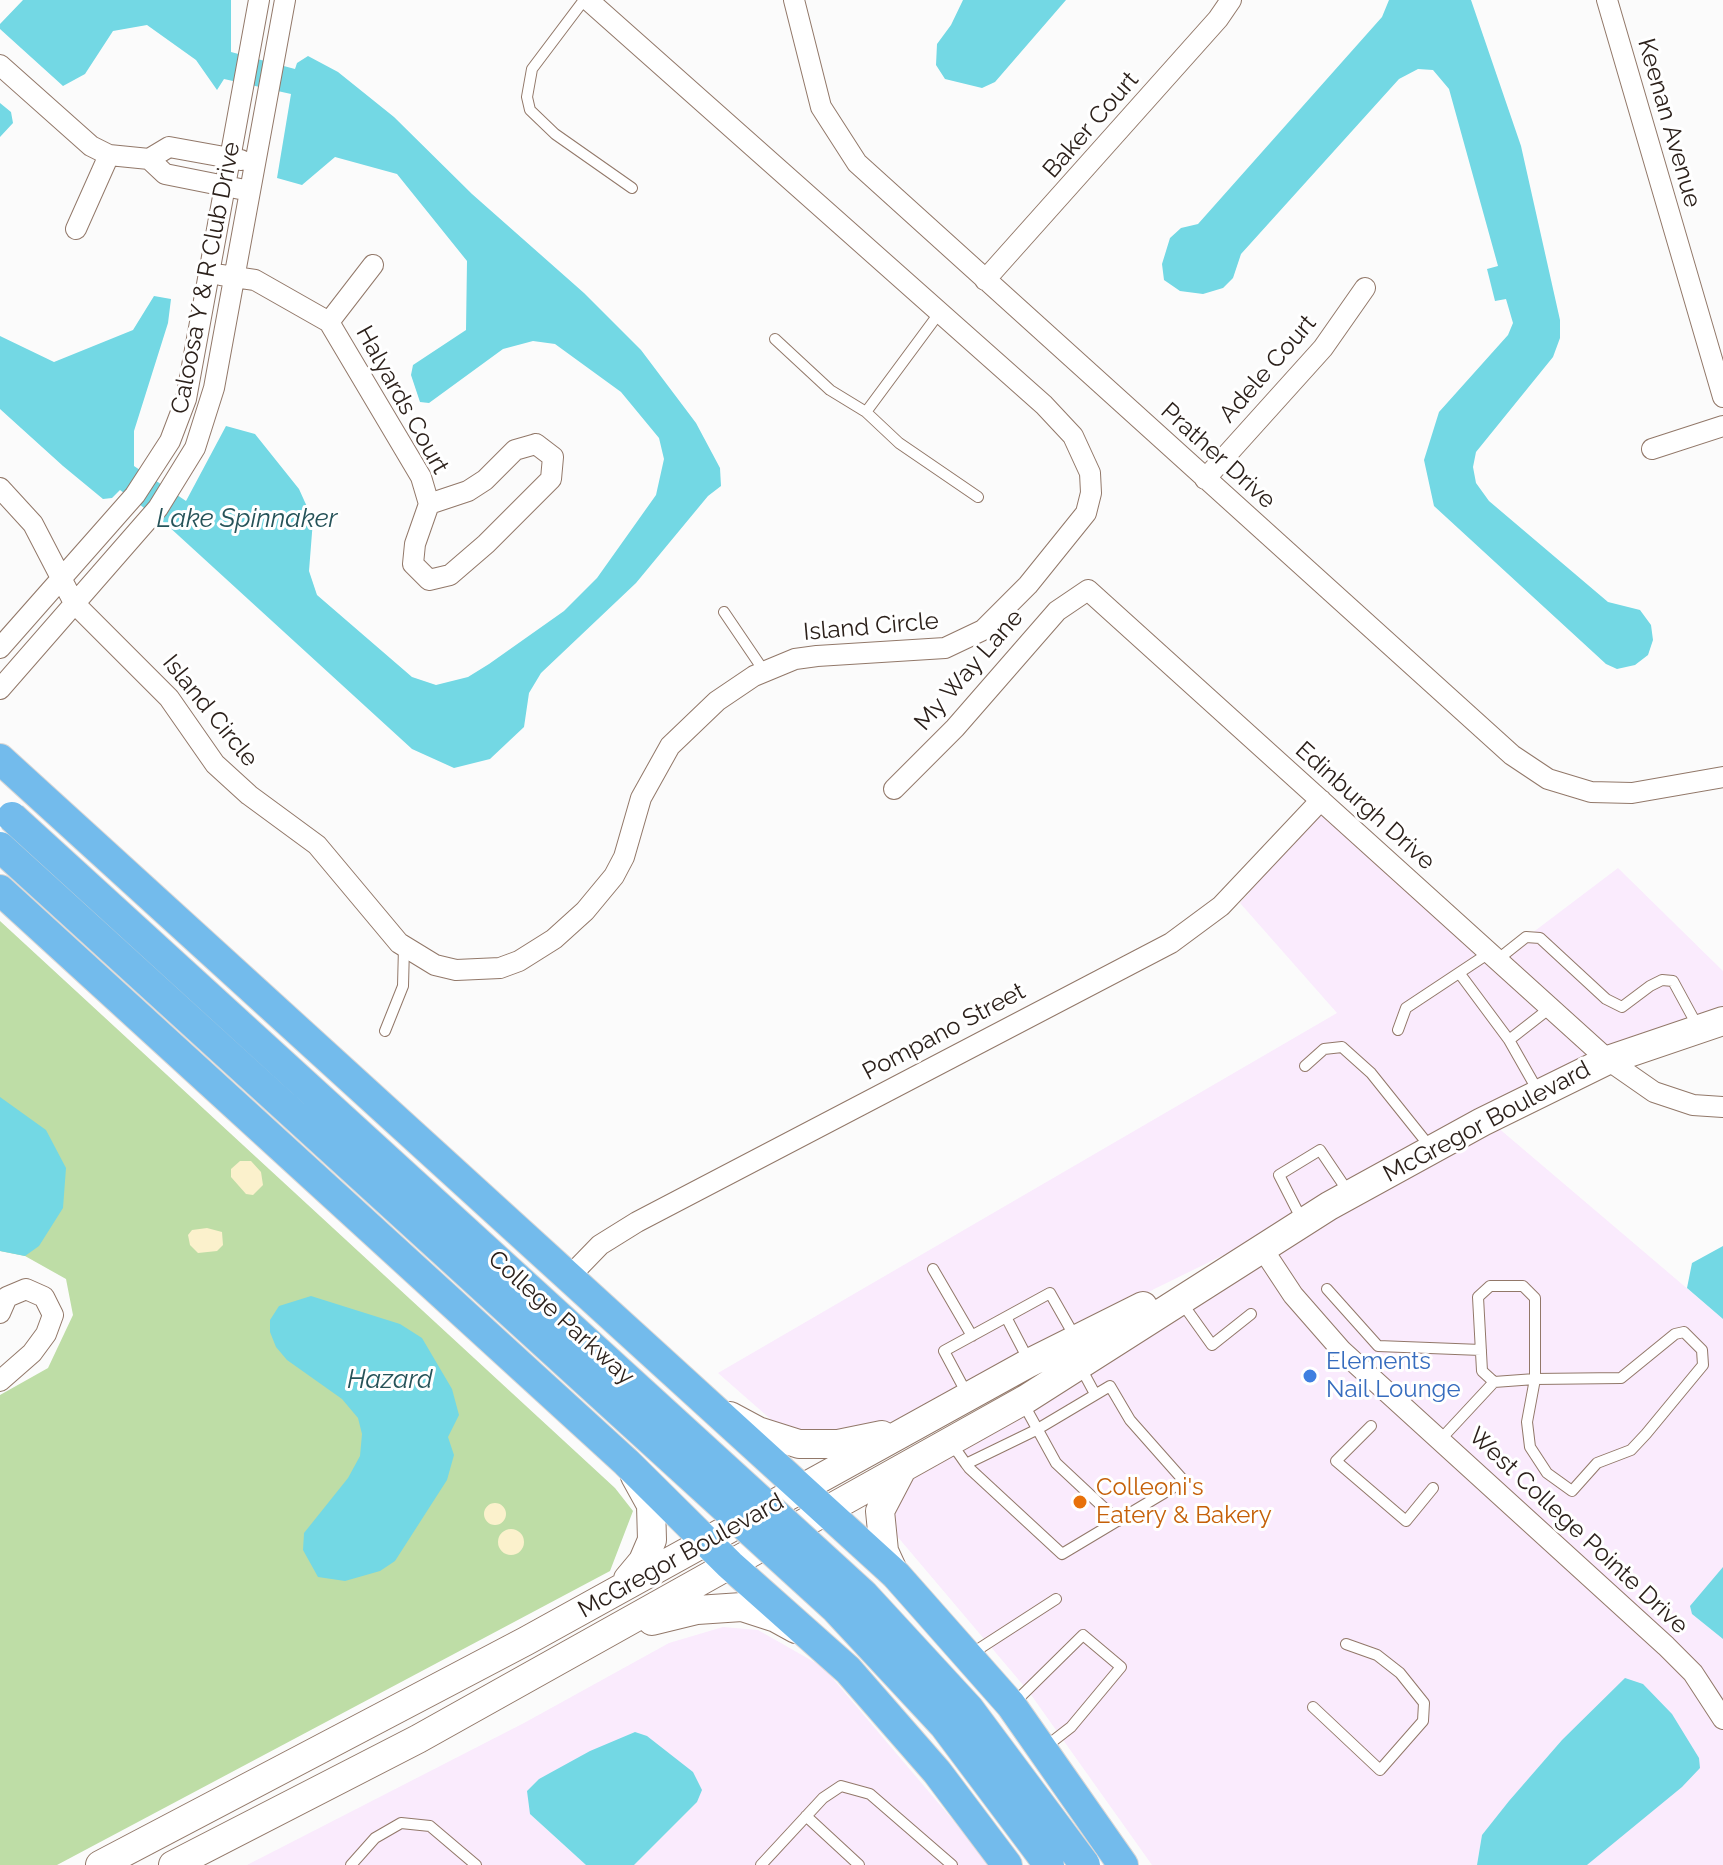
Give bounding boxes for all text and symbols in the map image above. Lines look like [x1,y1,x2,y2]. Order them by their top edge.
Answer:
street label: Keenan Avenue [1631,35,1707,211]
street label: Baker Court [1037,66,1145,184]
street label: Caloosa Y & R Club Drive [165,140,247,416]
street label: Adele Court [1213,309,1323,429]
street label: Halyards Court [349,321,455,479]
street label: Prather Drive [1155,397,1281,515]
water label: Lake Spinnaker [156,503,338,535]
street label: My Way Lane [909,604,1029,736]
street label: Island Circle [802,607,940,647]
street label: Island Circle [156,649,264,773]
street label: Edinburgh Drive [1289,736,1441,876]
street label: Pompano Street [858,977,1030,1087]
street label: McGregor Boulevard [1379,1055,1595,1189]
street label: College Parkway [482,1245,640,1391]
place label: Elements Nail Lounge [1326,1348,1461,1404]
water label: Hazard [347,1364,433,1396]
marker: Elements Nail Lounge [1301,1367,1319,1385]
street label: West College Pointe Drive [1462,1422,1694,1640]
place label: Colleoni's Eatery & Bakery [1096,1474,1272,1530]
street label: McGregor Boulevard [573,1488,789,1624]
marker: Colleoni's Eatery & Bakery [1071,1493,1089,1511]

